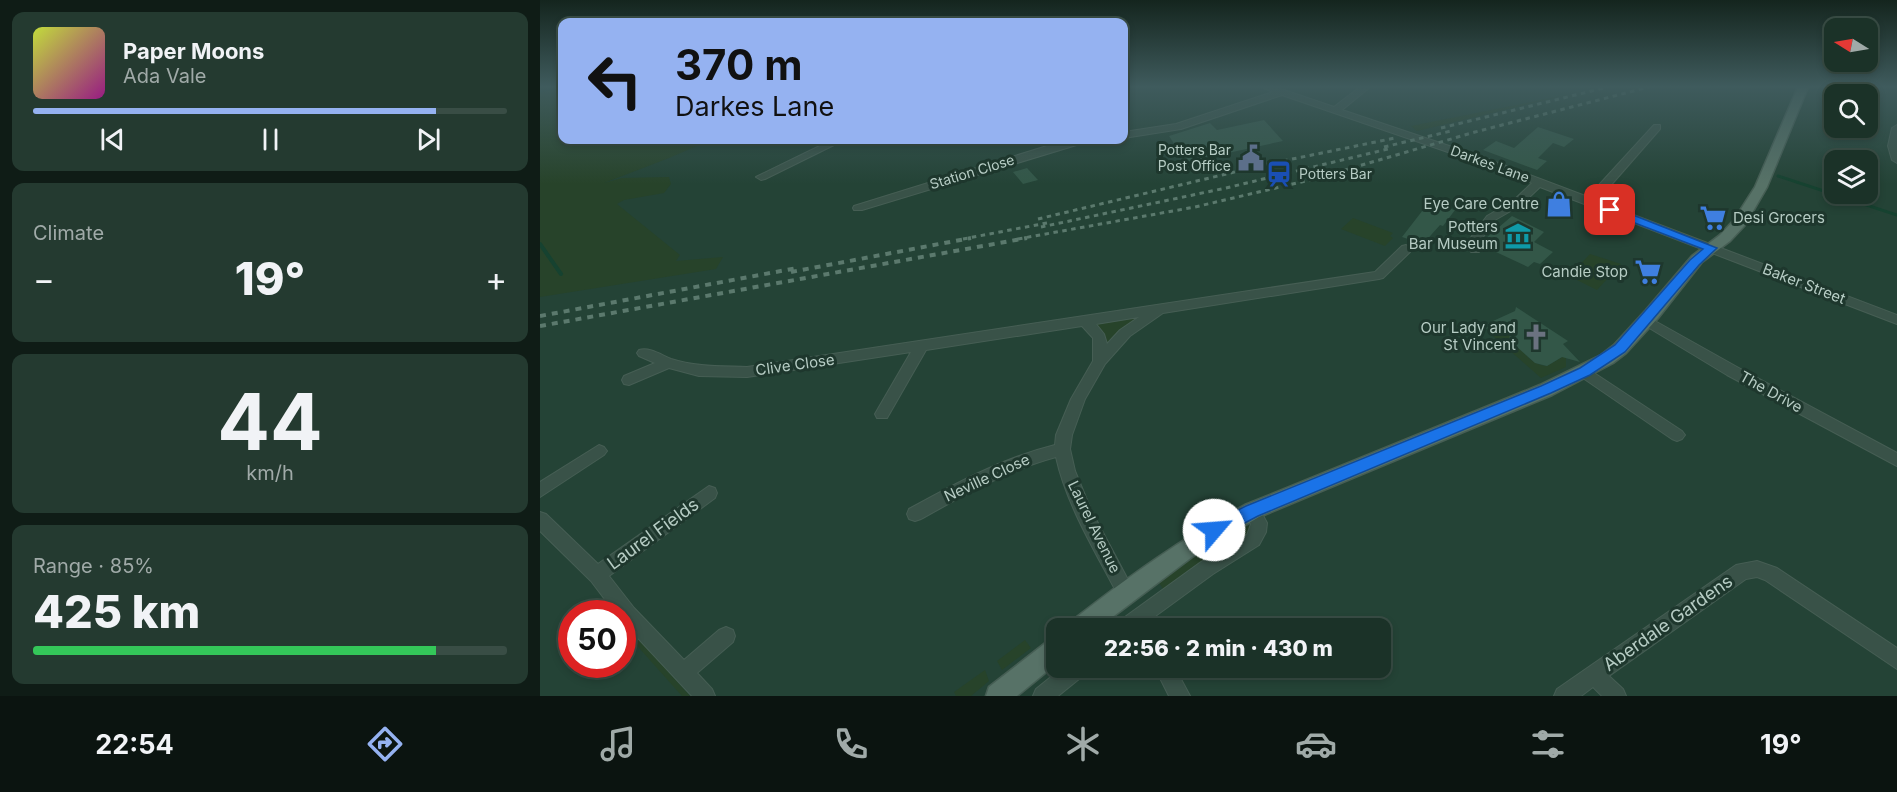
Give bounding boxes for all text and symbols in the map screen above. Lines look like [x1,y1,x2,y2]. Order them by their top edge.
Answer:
north arrow [1824,18,1878,72]
map controls [1824,18,1878,204]
text: Paper Moons [123,38,264,64]
text: 370 m [675,39,802,90]
icon: left [576,42,654,120]
text: Ada Vale [123,64,206,88]
button: search [1824,84,1878,138]
text: Darkes Lane [675,90,834,123]
icon: previous [96,123,129,156]
icon: pause [254,123,287,156]
icon: next [412,123,445,156]
place label: Potters Bar Post Office [1158,141,1231,174]
street label: Darkes Lane [1448,141,1532,186]
public building icon: Potters Bar Post Office [1236,143,1266,173]
button: layers [1824,150,1878,204]
street label: Station Close [927,151,1016,192]
station icon: Potters Bar [1264,159,1294,189]
place label: Potters Bar [1299,165,1372,182]
pin [1584,184,1635,235]
shop icon: Eye Care Centre [1544,189,1574,219]
icon: arrive [1593,193,1626,226]
place label: Eye Care Centre [1424,194,1539,213]
supermarket icon: Desi Grocers [1698,203,1728,233]
place label: Desi Grocers [1733,208,1825,227]
place label: Potters Bar Museum [1409,217,1498,253]
text: Climate [33,221,104,245]
museum icon: Potters Bar Museum [1503,221,1533,251]
text: 19° [235,251,305,306]
supermarket icon: Candie Stop [1633,257,1663,287]
text: − [33,259,55,299]
text: + [485,259,507,299]
street label: Baker Street [1760,259,1848,308]
place label: Candie Stop [1541,262,1628,281]
place label: Our Lady and St Vincent [1421,318,1516,354]
church icon: Our Lady and St Vincent [1521,322,1551,352]
street label: Clive Close [754,350,836,379]
street label: The Drive [1737,367,1806,417]
text: 44 [217,374,323,469]
street label: Neville Close [941,449,1033,506]
text: km/h [246,461,294,485]
street label: Laurel Avenue [1064,477,1125,576]
street label: Laurel Fields [603,493,702,574]
position arrow [1182,498,1246,562]
text: Range · 85% [33,554,154,578]
street label: Aberdale Gardens [1599,570,1736,675]
text: 425 km [33,584,200,639]
speed limit sign: 50 [558,600,636,678]
text: 22:56 · 2 min · 430 m [1104,635,1333,661]
icon: directions [364,723,406,765]
icon: music [597,723,639,765]
icon: phone [830,723,872,765]
icon: climate [1062,723,1104,765]
icon: car [1295,723,1337,765]
icon: filters [1527,723,1569,765]
text: 22:54 [95,728,174,761]
text: 19° [1760,728,1802,761]

